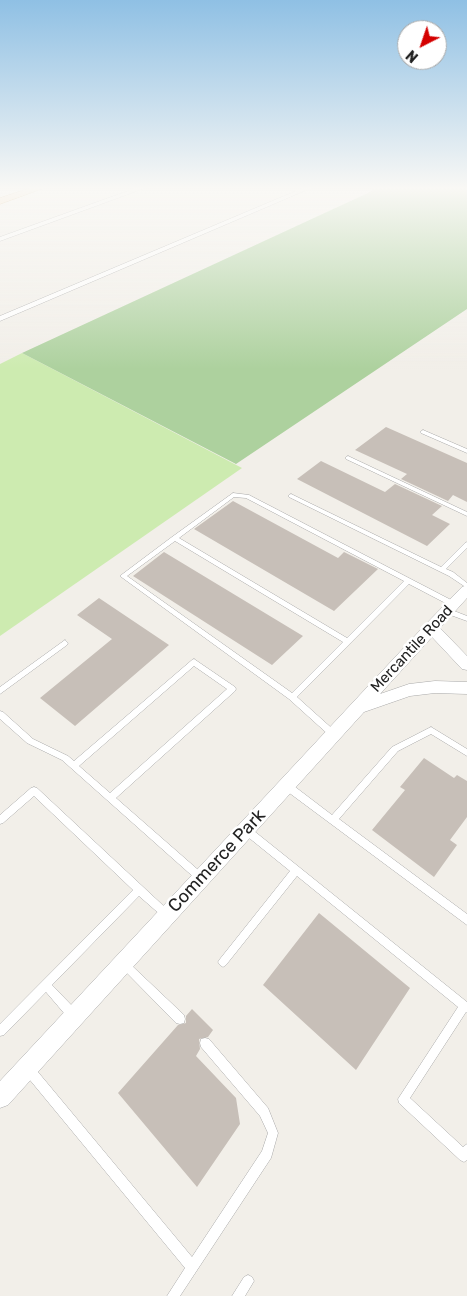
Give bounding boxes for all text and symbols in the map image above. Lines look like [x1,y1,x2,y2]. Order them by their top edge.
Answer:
north arrow [397,20,447,70]
text: N [403,46,422,66]
street label: Mercantile Road [367,602,457,696]
street label: Commerce Park [164,805,270,917]

